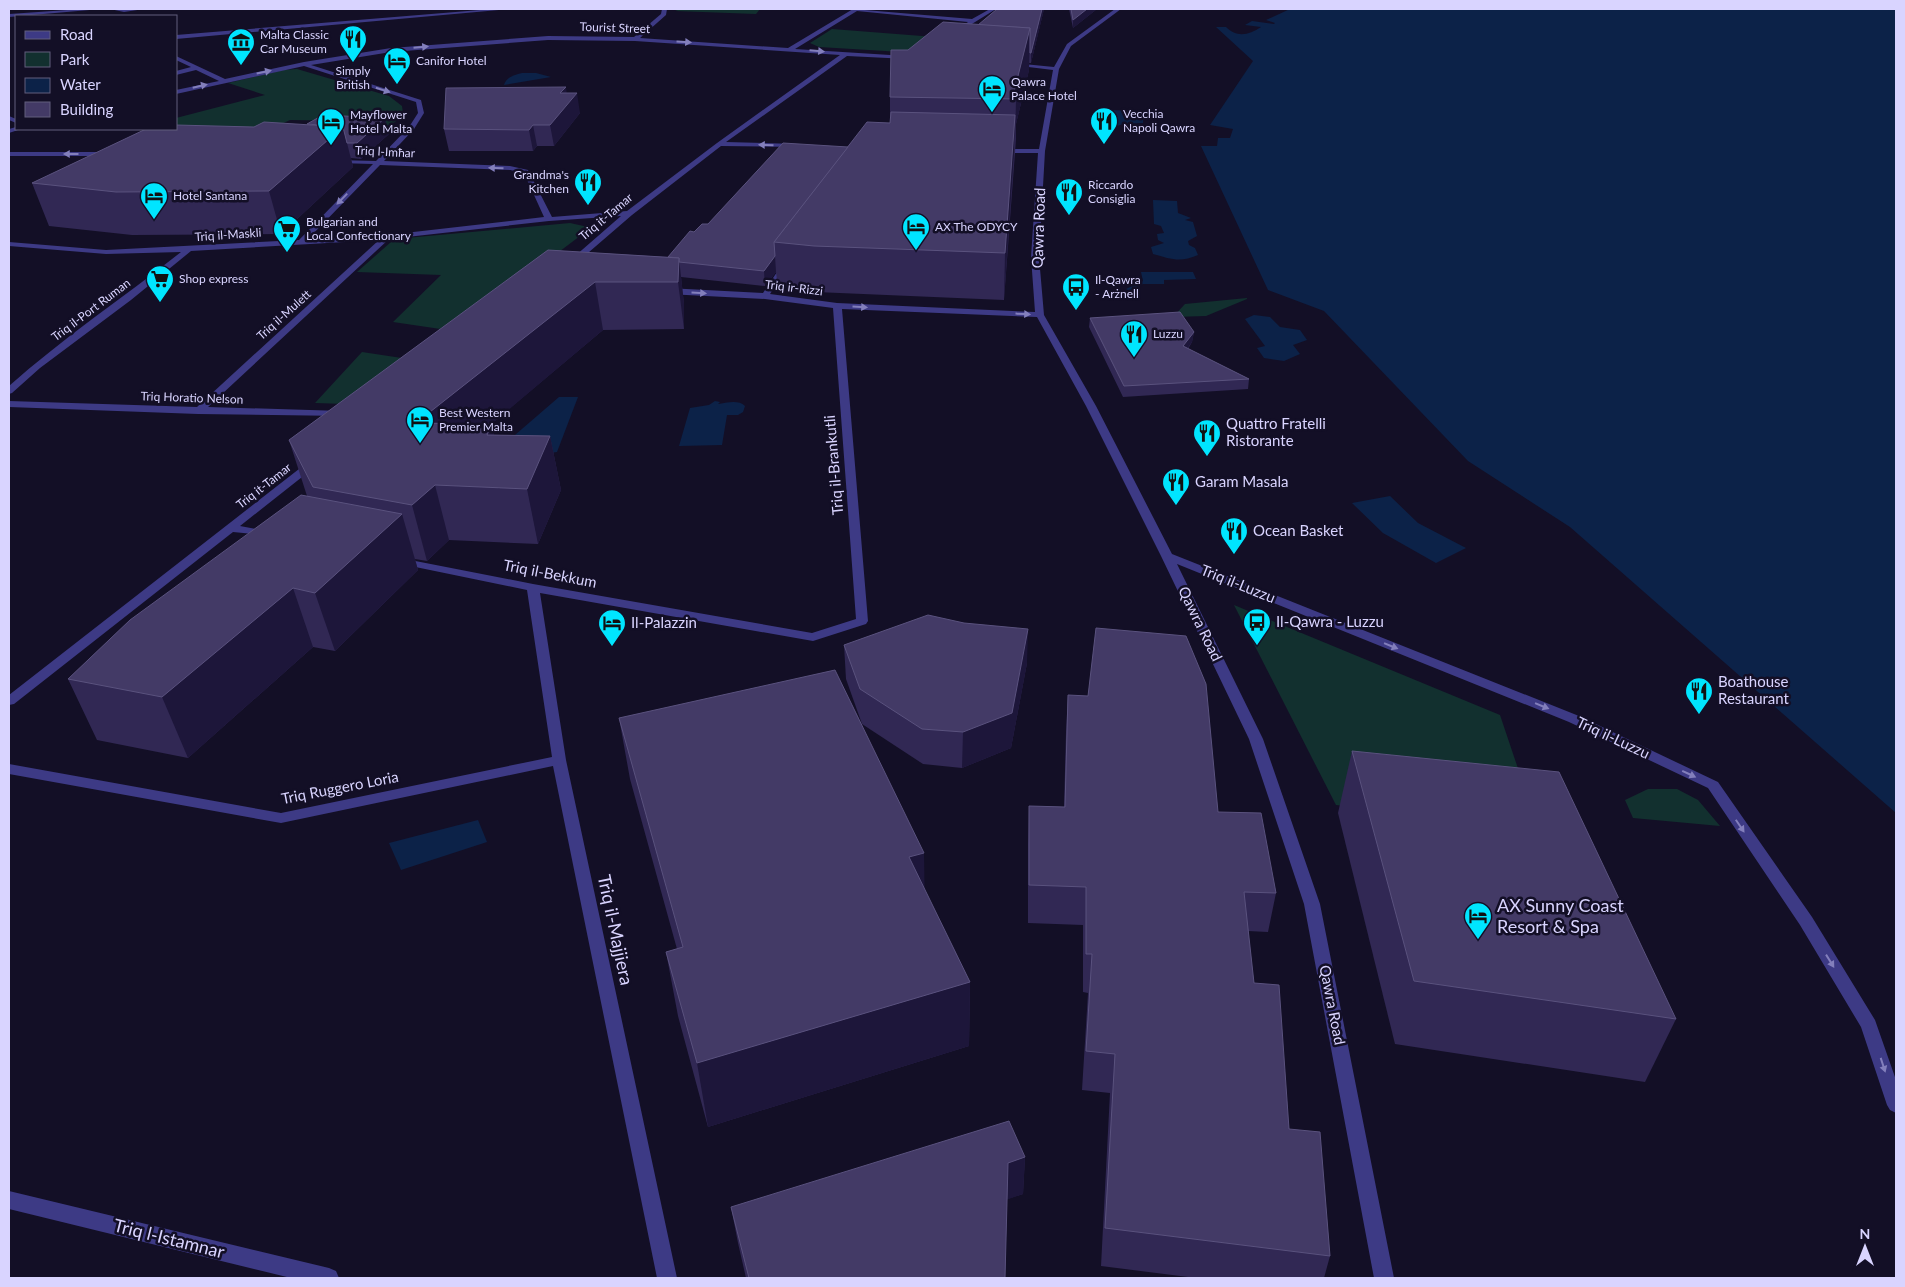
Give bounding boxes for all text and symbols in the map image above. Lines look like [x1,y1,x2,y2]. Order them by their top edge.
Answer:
legend [15,15,178,130]
street label: Tourist Street [580,19,651,36]
restaurant icon: Simply British [338,24,368,63]
text: Road [60,25,93,43]
museum icon: Malta Classic Car Museum [226,27,256,66]
place label: Malta Classic Car Museum [260,27,329,56]
one-way arrow [676,38,692,46]
one-way arrow [413,43,429,51]
hotel icon: Canifor Hotel [382,46,412,85]
one-way arrow [810,47,826,55]
text: Park [60,50,90,68]
place label: Canifor Hotel [416,53,487,68]
place label: Simply British [336,63,371,92]
one-way arrow [256,68,272,76]
hotel icon: Qawra Palace Hotel [977,74,1007,113]
place label: Qawra Palace Hotel [1011,74,1077,103]
text: Water [60,75,101,93]
one-way arrow [193,82,208,90]
one-way arrow [376,86,391,94]
text: Building [60,100,113,118]
restaurant icon: Vecchia Napoli Qawra [1089,106,1119,145]
place label: Vecchia Napoli Qawra [1123,106,1195,135]
hotel icon: Mayflower Hotel Malta [316,107,346,146]
place label: Mayflower Hotel Malta [350,107,412,136]
one-way arrow [757,141,773,149]
street label: Triq l-Imħar [355,142,416,161]
one-way arrow [63,150,79,158]
one-way arrow [488,163,504,171]
place label: Grandma's Kitchen [513,167,569,196]
restaurant icon: Grandma's Kitchen [573,167,603,206]
restaurant icon: Riccardo Consiglia [1054,177,1084,216]
place label: Riccardo Consiglia [1088,177,1135,206]
hotel icon: Hotel Santana [139,181,169,220]
street label: Qawra Road [1028,187,1048,269]
place label: Hotel Santana [173,188,247,203]
street label: Triq it-Tamar [576,189,636,243]
one-way arrow [336,193,348,205]
hotel icon: AX The ODYCY [901,212,931,251]
supermarket icon: Bulgarian and Local Confectionary [272,214,302,253]
place label: Bulgarian and Local Confectionary [306,214,412,243]
place label: AX The ODYCY [935,219,1018,234]
street label: Triq il-Maskli [194,225,262,244]
supermarket icon: Shop express [145,264,175,303]
place label: Shop express [179,271,249,286]
bus stop icon: Il-Qawra - Arżnell [1061,272,1091,311]
place label: Il-Qawra - Arżnell [1095,272,1141,301]
street label: Triq il-Port Ruman [48,275,133,344]
street label: Triq ir-Rizzi [764,277,824,299]
street label: Triq il-Mulett [253,286,315,343]
one-way arrow [691,289,707,297]
one-way arrow [853,303,869,311]
one-way arrow [1015,311,1031,319]
restaurant icon: Luzzu [1119,319,1149,358]
place label: Luzzu [1153,326,1183,341]
street label: Triq Horatio Nelson [140,388,244,407]
hotel icon: Best Western Premier Malta [405,405,435,444]
place label: Best Western Premier Malta [439,405,513,434]
street label: Triq il-Brankutli [820,414,846,516]
place label: Quattro Fratelli Ristorante [1226,414,1326,449]
restaurant icon: Quattro Fratelli Ristorante [1192,418,1222,457]
street label: Triq it-Tamar [233,459,295,512]
restaurant icon: Garam Masala [1161,467,1191,506]
place label: Garam Masala [1195,472,1288,490]
restaurant icon: Ocean Basket [1219,516,1249,555]
place label: Ocean Basket [1253,521,1344,539]
street label: Triq il-Bekkum [502,555,598,591]
street label: Triq il-Luzzu [1198,560,1278,606]
street label: Qawra Road [1175,583,1227,664]
bus stop icon: Il-Qawra - Luzzu [1242,607,1272,646]
hotel icon: Il-Palazzin [597,608,627,647]
place label: Il-Qawra - Luzzu [1276,612,1384,630]
place label: Il-Palazzin [631,613,697,631]
one-way arrow [1384,642,1398,650]
place label: Boathouse Restaurant [1718,672,1790,707]
restaurant icon: Boathouse Restaurant [1684,676,1714,715]
one-way arrow [1535,703,1549,711]
street label: Triq il-Luzzu [1574,712,1653,762]
street label: Triq Ruggero Loria [280,767,400,807]
one-way arrow [1682,770,1697,779]
one-way arrow [1735,819,1745,832]
street label: Triq il-Majjiera [594,872,638,987]
place label: AX Sunny Coast Resort & Spa [1497,894,1624,937]
hotel icon: AX Sunny Coast Resort & Spa [1463,901,1493,940]
one-way arrow [1826,954,1835,967]
street label: Qawra Road [1316,963,1350,1046]
one-way arrow [1879,1058,1887,1073]
street label: Triq l-Istamnar [112,1214,227,1263]
north arrow [1840,1222,1890,1272]
text: N [1860,1225,1870,1242]

